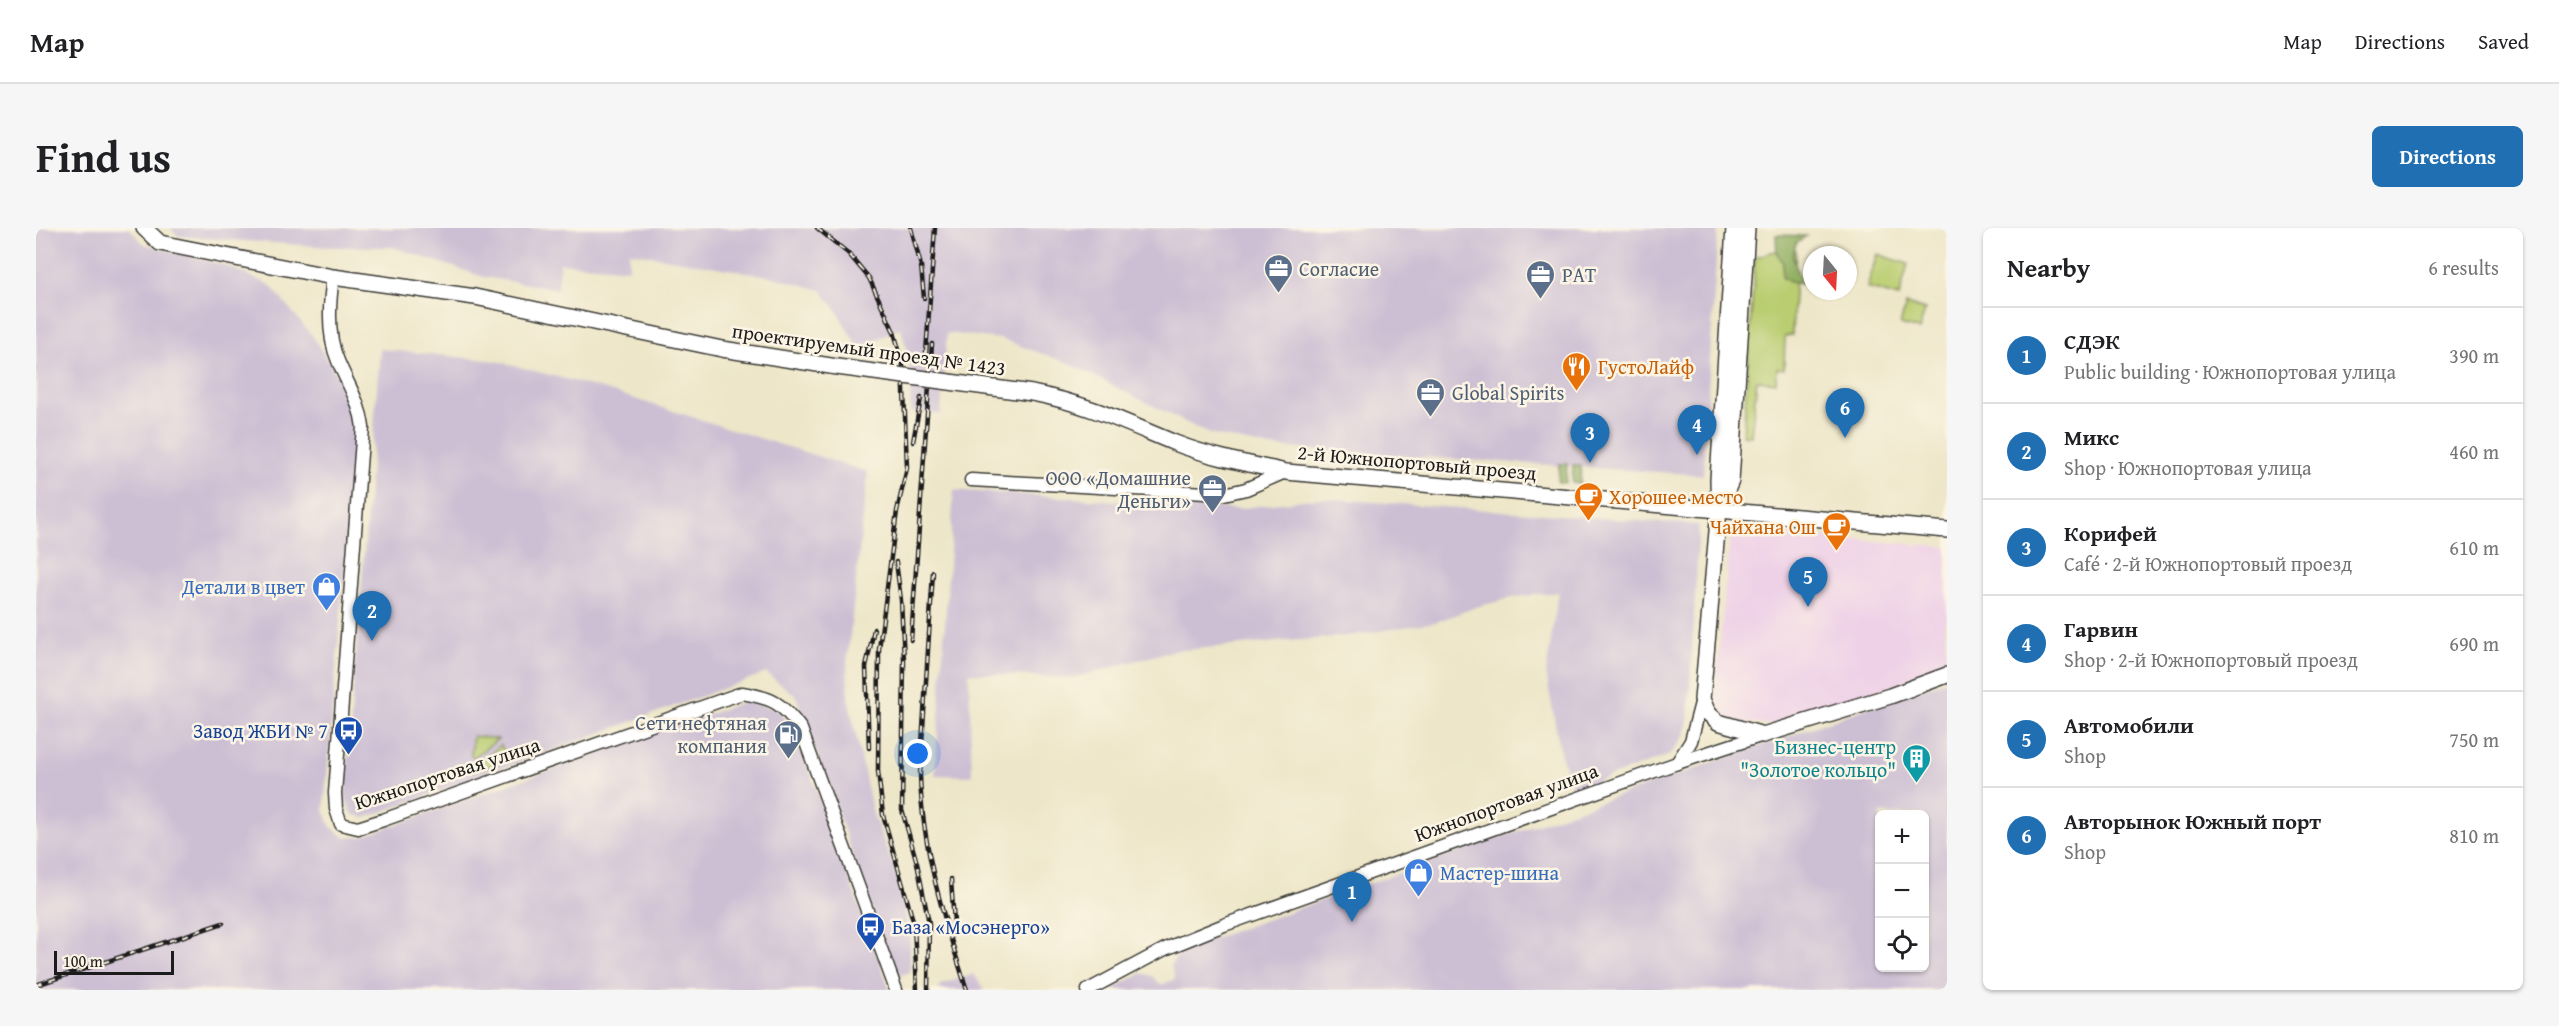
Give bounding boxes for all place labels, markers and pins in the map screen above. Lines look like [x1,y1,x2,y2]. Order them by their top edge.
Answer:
office icon: Согласие [1262,252,1294,294]
place label: Согласие [1299,254,1379,283]
office icon: РАТ [1525,258,1557,300]
place label: РАТ [1562,260,1596,289]
restaurant icon: ГустоЛайф [1561,350,1593,392]
place label: ГустоЛайф [1598,352,1694,381]
office icon: Global Spirits [1415,376,1447,418]
place label: Global Spirits [1452,378,1565,407]
pin: 6 [1826,388,1864,438]
pin: 4 [1678,406,1716,455]
pin: 3 [1570,414,1610,463]
place label: ООО «Домашние Деньги» [1045,463,1191,515]
office icon: ООО «Домашние Деньги» [1196,472,1228,514]
cafe icon: Хорошее место [1572,480,1604,522]
place label: Хорошее место [1609,482,1743,511]
cafe icon: Чайхана Ош [1821,510,1853,552]
place label: Чайхана Ош [1710,512,1816,541]
pin: 5 [1788,558,1828,607]
shop icon: Детали в цвет [310,570,342,612]
place label: Детали в цвет [181,572,305,601]
pin: 2 [352,592,392,641]
place label: Сети нефтяная компания [635,708,767,760]
bus stop icon: Завод ЖБИ № 7 [333,714,365,756]
place label: Завод ЖБИ № 7 [193,716,328,745]
fuel station icon: Сети нефтяная компания [772,718,804,760]
place label: Бизнес-центр "Золотое кольцо" [1740,732,1896,784]
building icon: Бизнес-центр "Золотое кольцо" [1901,742,1933,784]
shop icon: Мастер-шина [1403,856,1435,898]
place label: Мастер-шина [1440,858,1559,887]
pin: 1 [1332,872,1372,922]
bus stop icon: База «Мосэнерго» [855,910,887,952]
place label: База «Мосэнерго» [892,912,1050,941]

